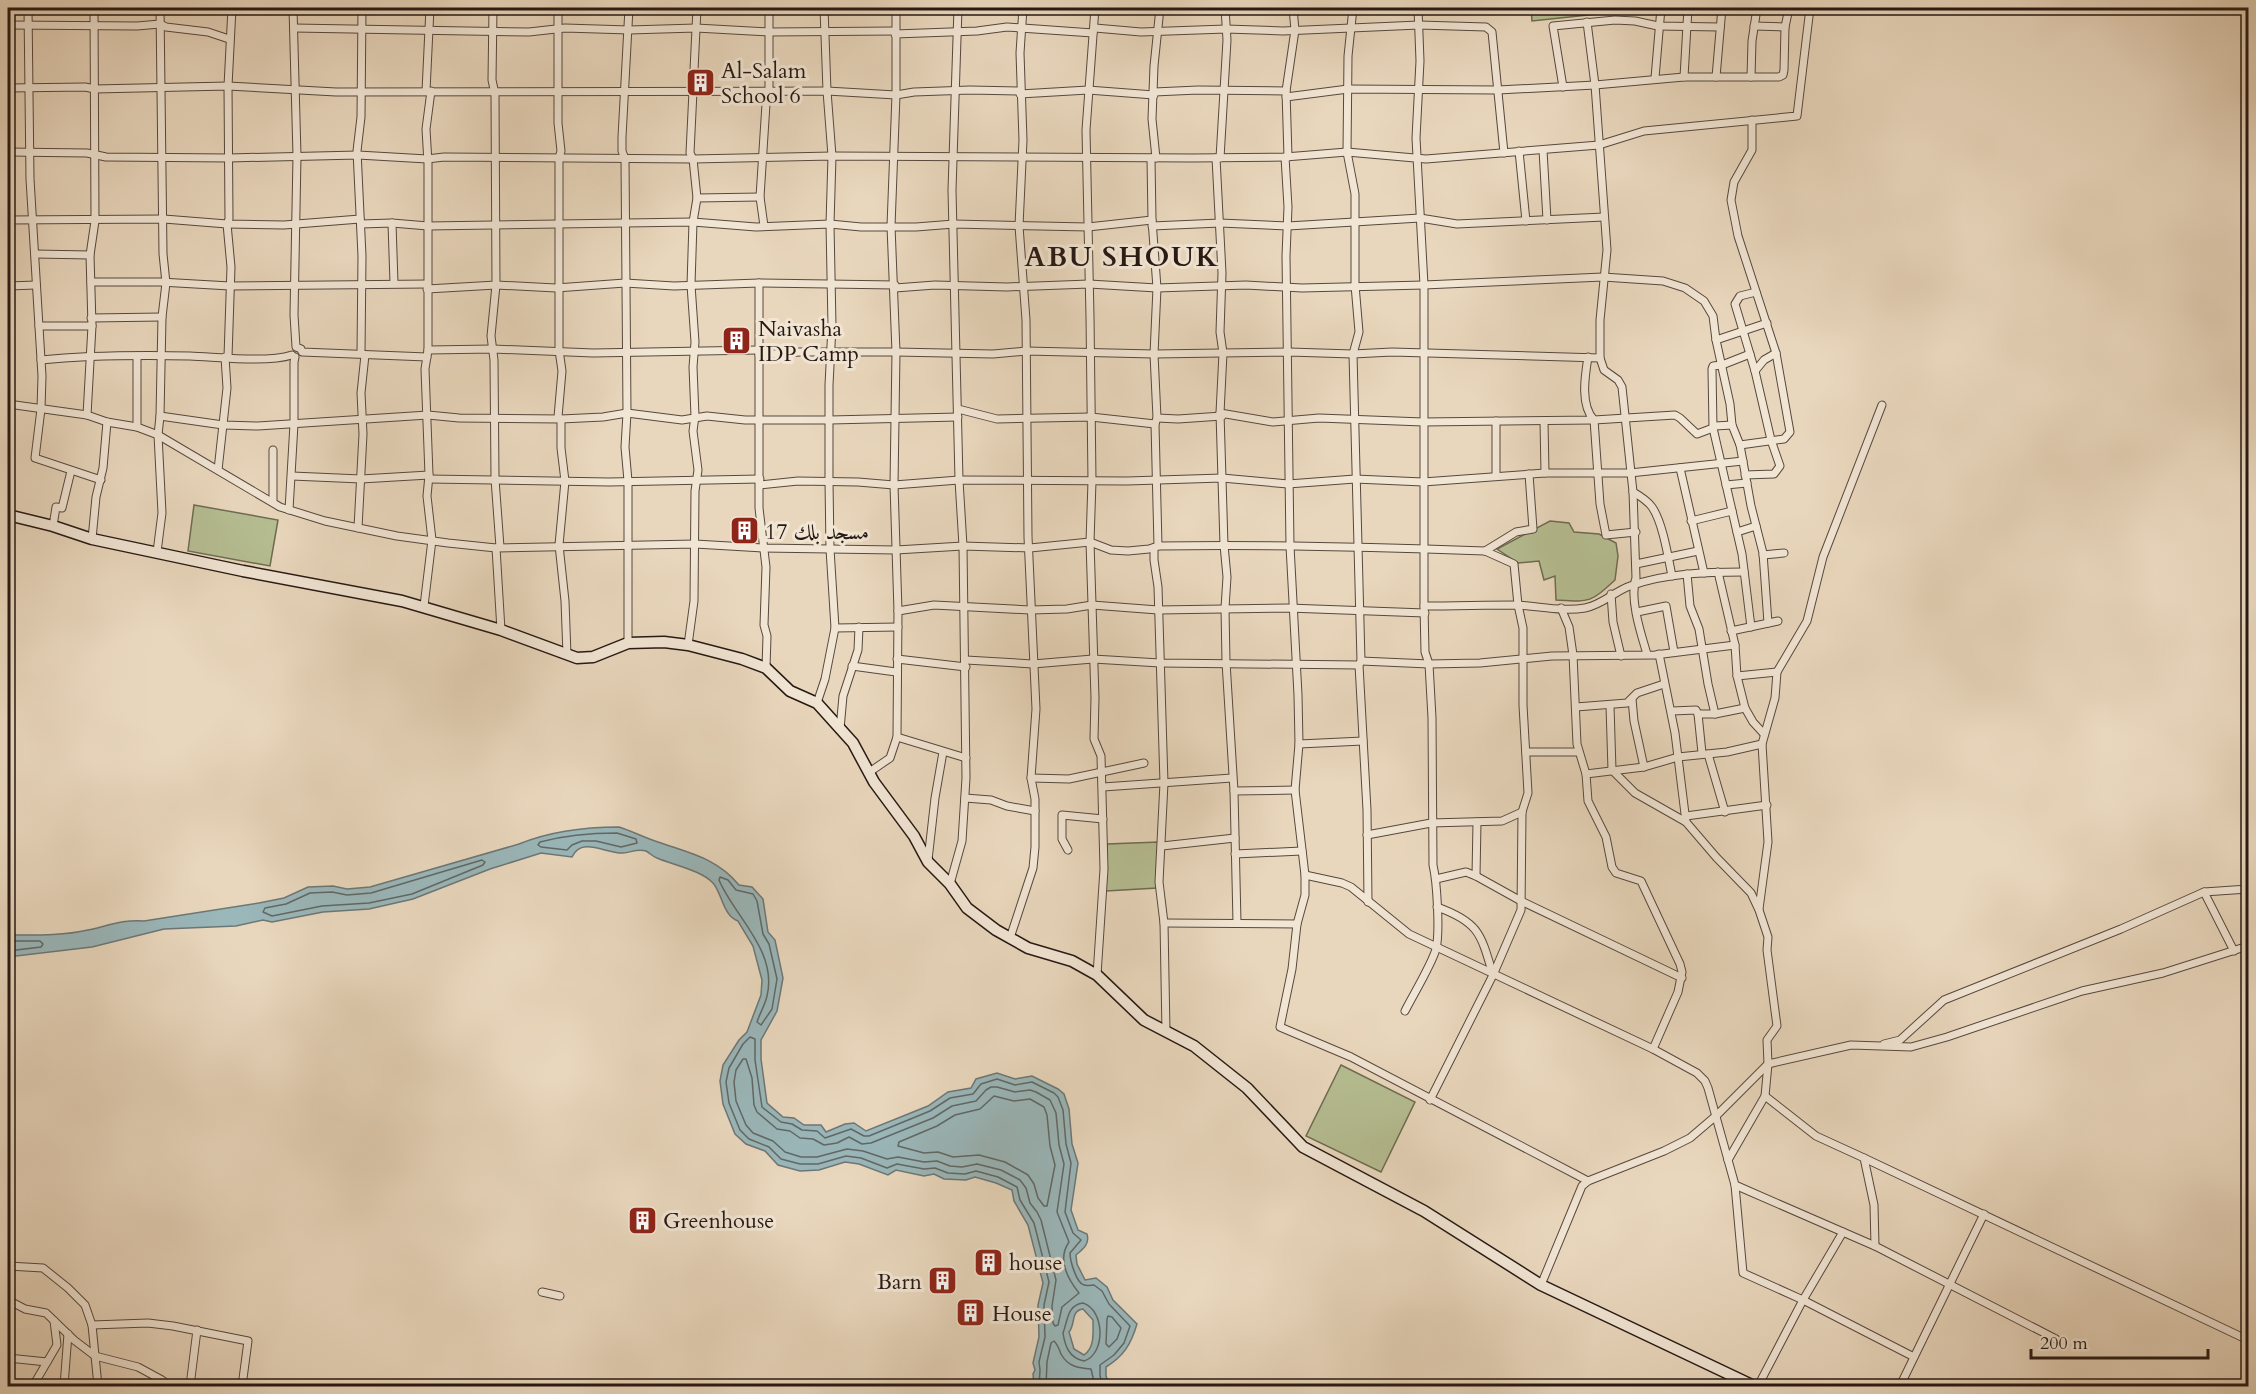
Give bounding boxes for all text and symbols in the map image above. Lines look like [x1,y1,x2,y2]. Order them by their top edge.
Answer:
place label: Al-Salam School 6 [721,56,807,111]
building icon: Al-Salam School 6 [684,67,716,99]
district label: ABU SHOUK [1024,238,1220,276]
place label: Naivasha IDP Camp [758,314,859,369]
building icon: Naivasha IDP Camp [721,325,753,357]
building icon: مسجد بلك 17 [728,515,760,547]
place label: مسجد بلك 17 [765,517,869,547]
building icon: Greenhouse [626,1204,658,1236]
place label: Greenhouse [663,1206,774,1236]
building icon: house [972,1246,1004,1278]
place label: house [1009,1248,1062,1278]
building icon: Barn [927,1265,959,1297]
place label: Barn [877,1267,922,1297]
building icon: House [955,1297,987,1329]
place label: House [992,1299,1052,1329]
scale bar [2031,1322,2208,1360]
text: 200 m [2040,1331,2088,1356]

